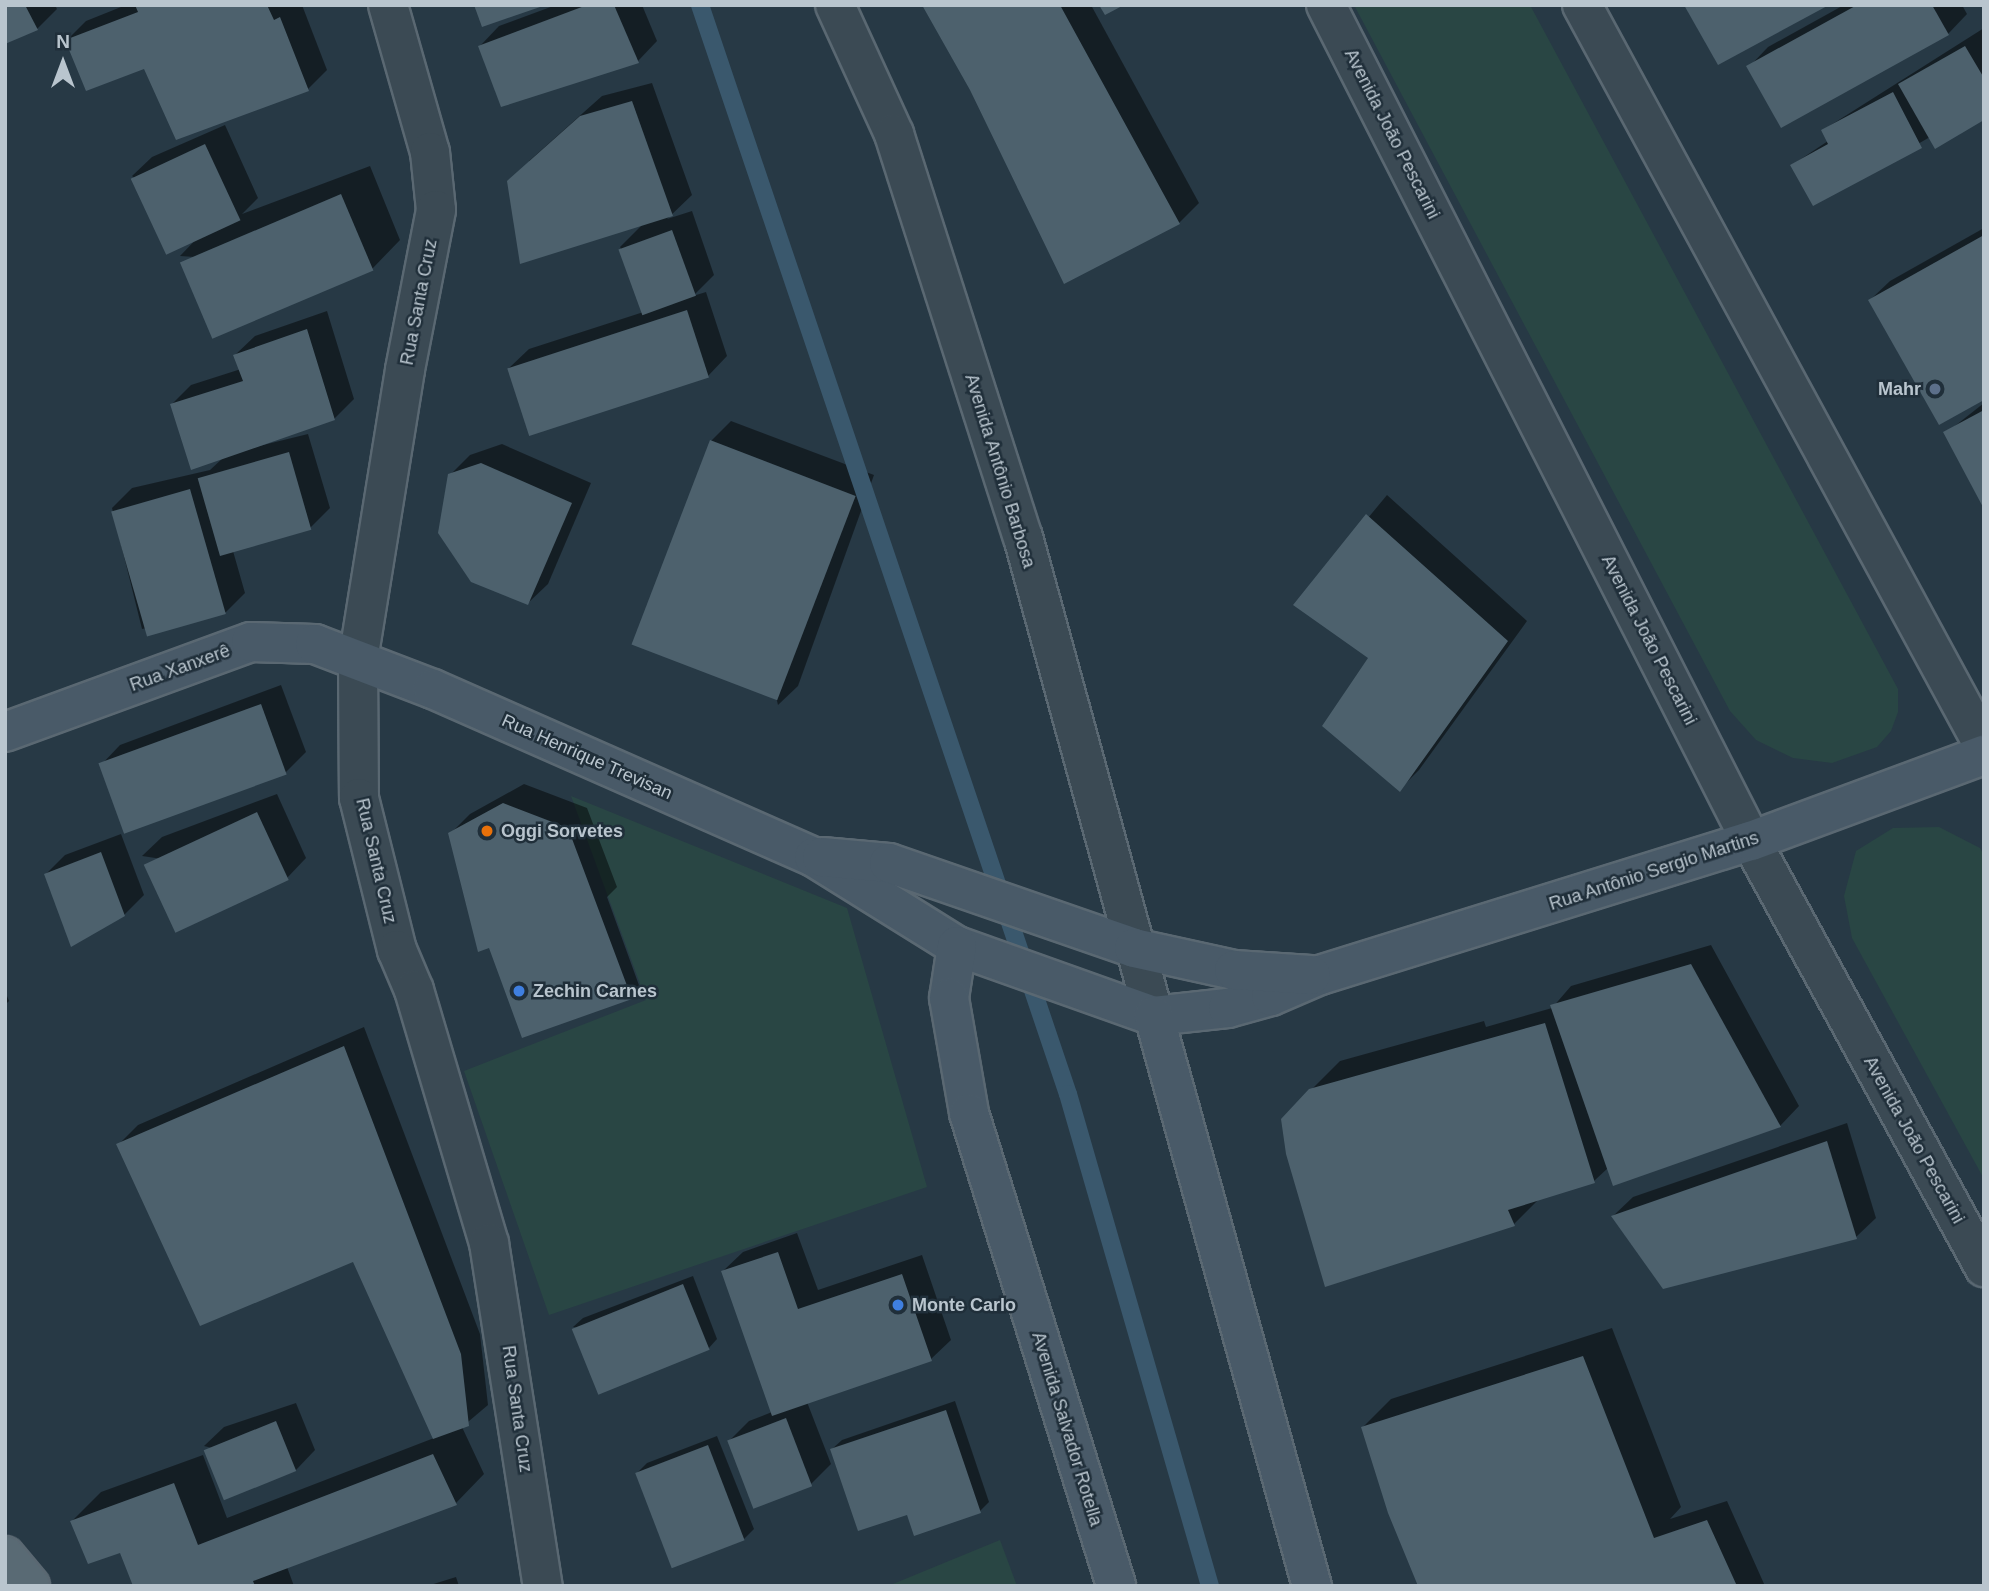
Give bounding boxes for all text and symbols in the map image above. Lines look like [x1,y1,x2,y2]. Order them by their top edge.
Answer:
north arrow [28,28,98,98]
text: N [56,31,70,52]
street label: Avenida João Pescarini [1340,45,1444,223]
street label: Rua Santa Cruz [396,237,442,367]
street label: Avenida Antônio Barbosa [960,371,1040,571]
place label: Mahr [1878,378,1921,400]
marker: Mahr [1927,381,1943,397]
street label: Avenida João Pescarini [1597,551,1701,729]
street label: Rua Xanxerê [127,640,233,696]
street label: Rua Henrique Trevisan [498,710,676,804]
street label: Rua Santa Cruz [351,796,401,926]
place label: Oggi Sorvetes [501,820,623,842]
marker: Oggi Sorvetes [479,823,495,839]
street label: Rua Antônio Sergio Martins [1546,827,1762,915]
place label: Zechin Carnes [533,980,657,1002]
marker: Zechin Carnes [511,983,527,999]
street label: Avenida João Pescarini [1859,1053,1969,1227]
place label: Monte Carlo [912,1294,1016,1316]
marker: Monte Carlo [890,1297,906,1313]
street label: Avenida Salvador Rotella [1027,1329,1107,1529]
street label: Rua Santa Cruz [497,1344,537,1474]

